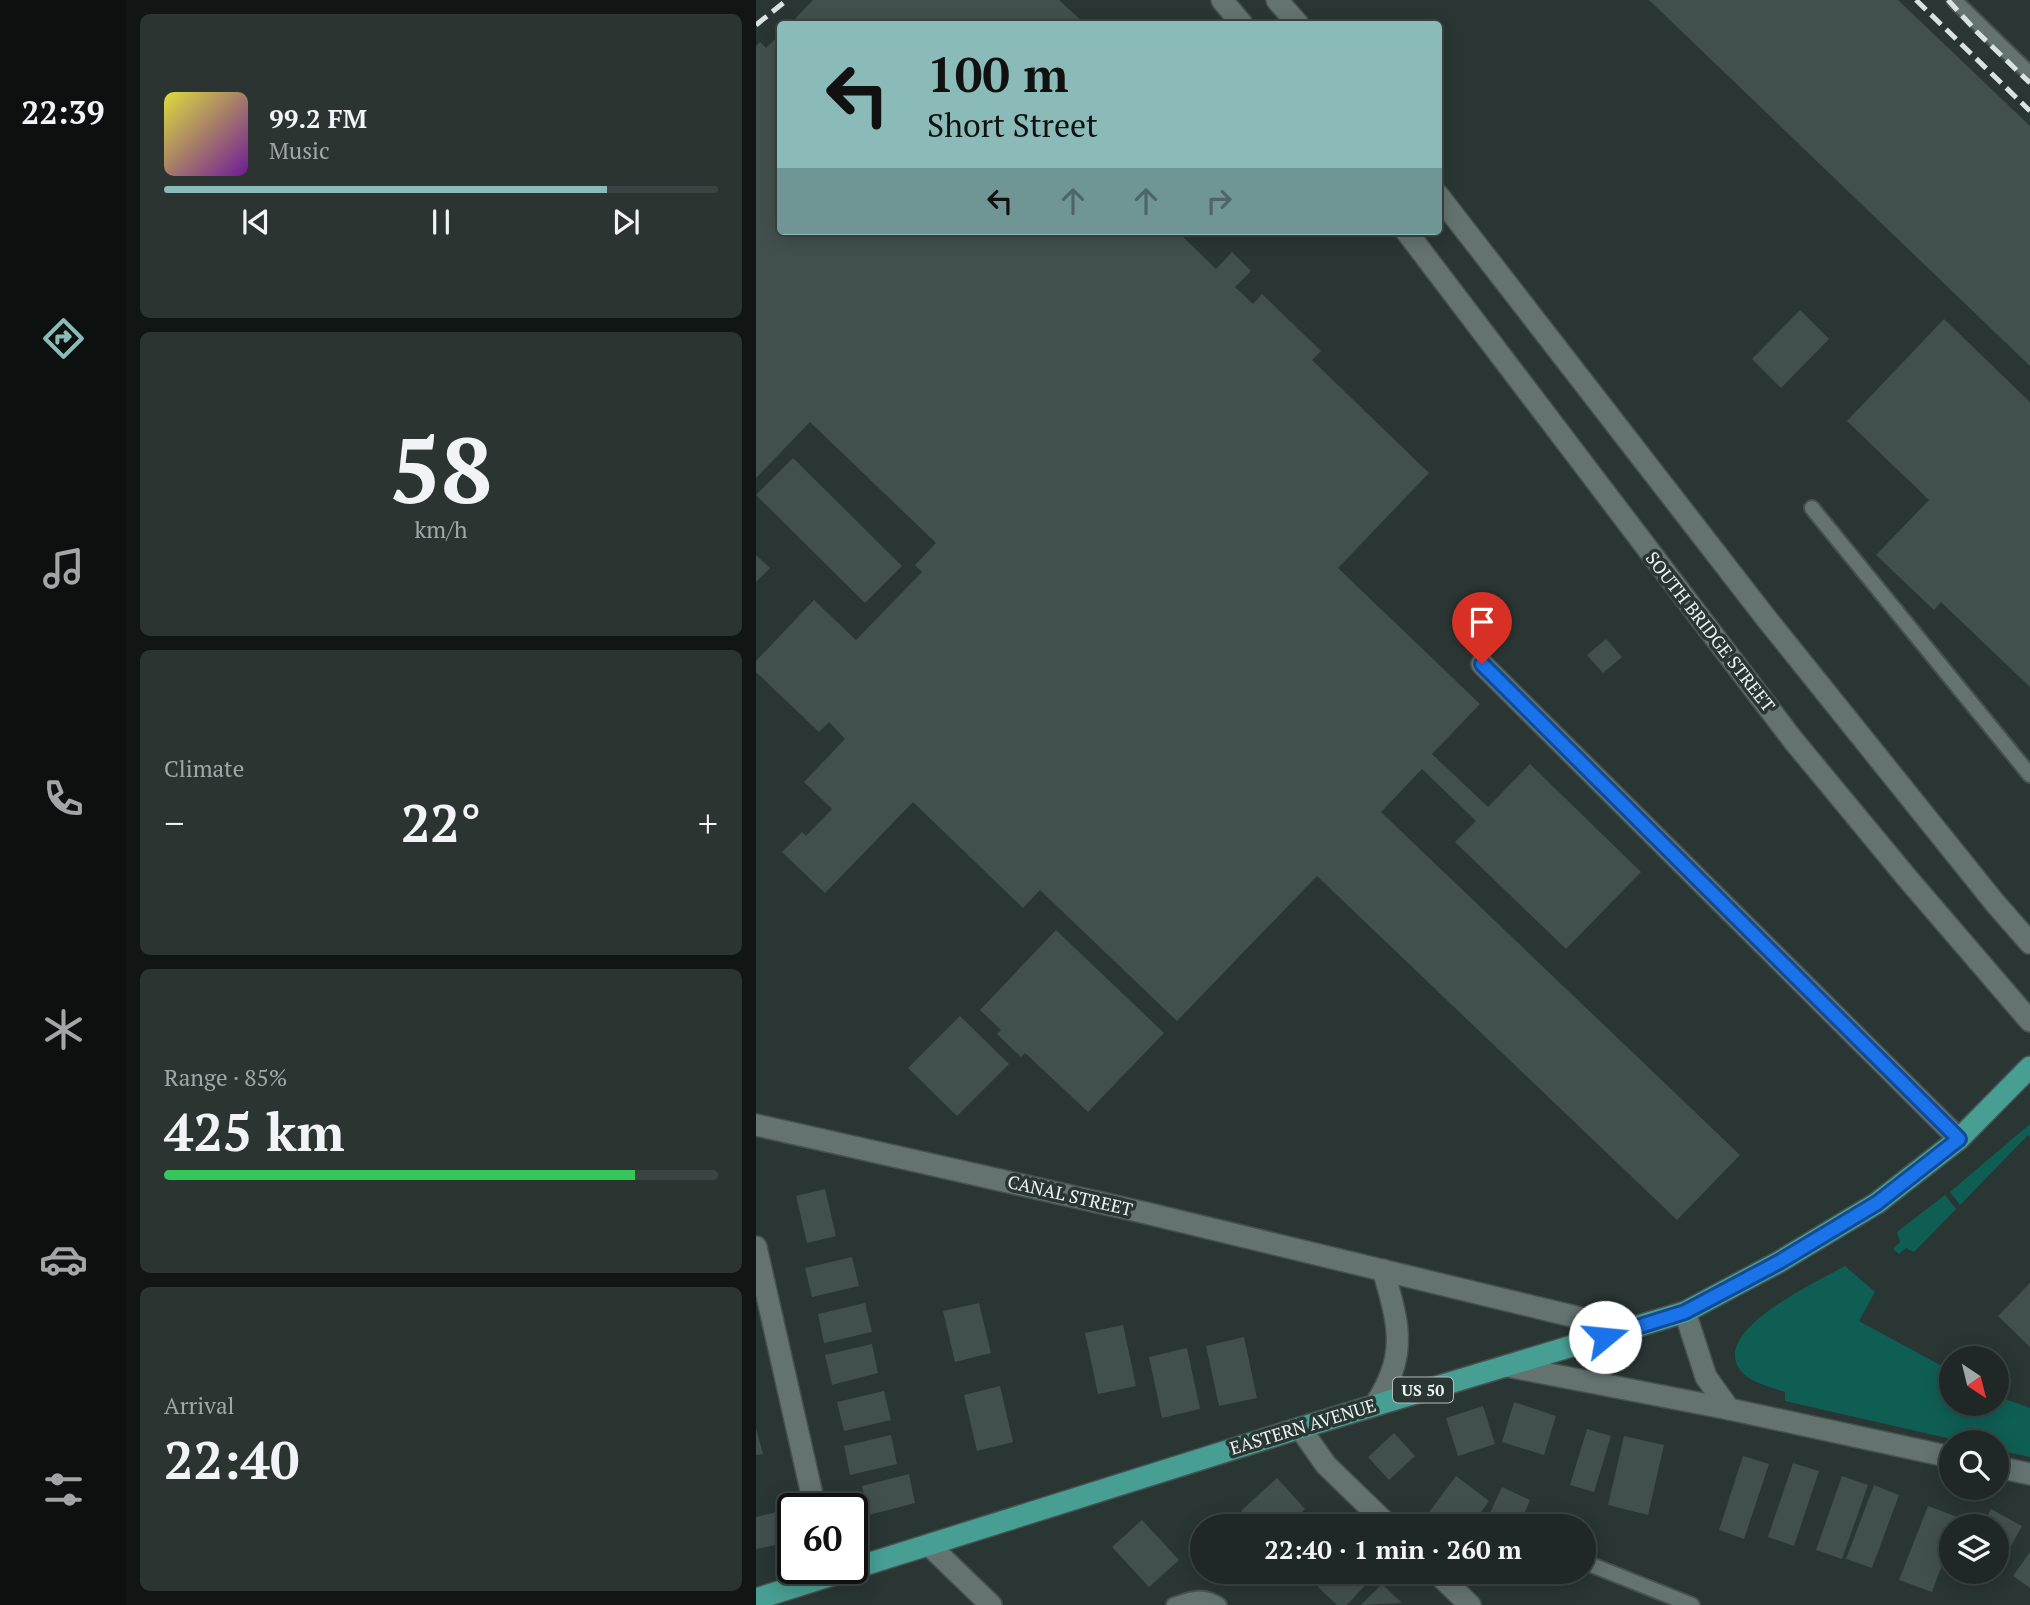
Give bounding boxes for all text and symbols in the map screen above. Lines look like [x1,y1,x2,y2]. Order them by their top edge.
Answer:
text: 100 m [927,41,1069,106]
icon: left [812,49,903,140]
text: 22:39 [21,91,105,133]
text: 99.2 FM [269,101,367,135]
text: Short Street [927,104,1098,146]
text: Music [269,135,330,166]
icon: left [981,182,1019,220]
icon: ahead [1054,182,1092,220]
icon: ahead [1127,182,1165,220]
icon: right [1200,182,1238,220]
icon: previous [237,203,275,241]
icon: pause [422,203,460,241]
icon: next [607,203,645,241]
icon: directions [39,314,88,363]
text: 58 [390,408,492,529]
text: km/h [414,514,468,545]
icon: music [39,544,88,593]
street label: SOUTH BRIDGE STREET [1641,546,1781,716]
pin [1452,592,1512,664]
icon: arrive [1463,603,1501,641]
text: Climate [164,753,244,784]
icon: phone [39,774,88,823]
text: 22° [401,788,481,857]
text: − [164,798,184,848]
text: + [698,798,718,848]
icon: climate [39,1005,88,1054]
text: Range · 85% [164,1062,287,1093]
text: 425 km [164,1097,345,1166]
street label: CANAL STREET [1005,1169,1135,1221]
icon: car [39,1235,88,1284]
position arrow [1568,1300,1642,1374]
north arrow [1939,1346,2009,1416]
map controls [1939,1346,2009,1584]
road number: US 50 [1393,1378,1453,1402]
text: Arrival [164,1390,235,1421]
street label: EASTERN AVENUE [1227,1392,1379,1460]
text: 22:40 [164,1425,299,1494]
button: search [1939,1430,2009,1500]
icon: filters [39,1465,88,1514]
speed limit sign: 60 [777,1493,868,1584]
button: layers [1939,1514,2009,1584]
text: 22:40 · 1 min · 260 m [1264,1532,1522,1566]

